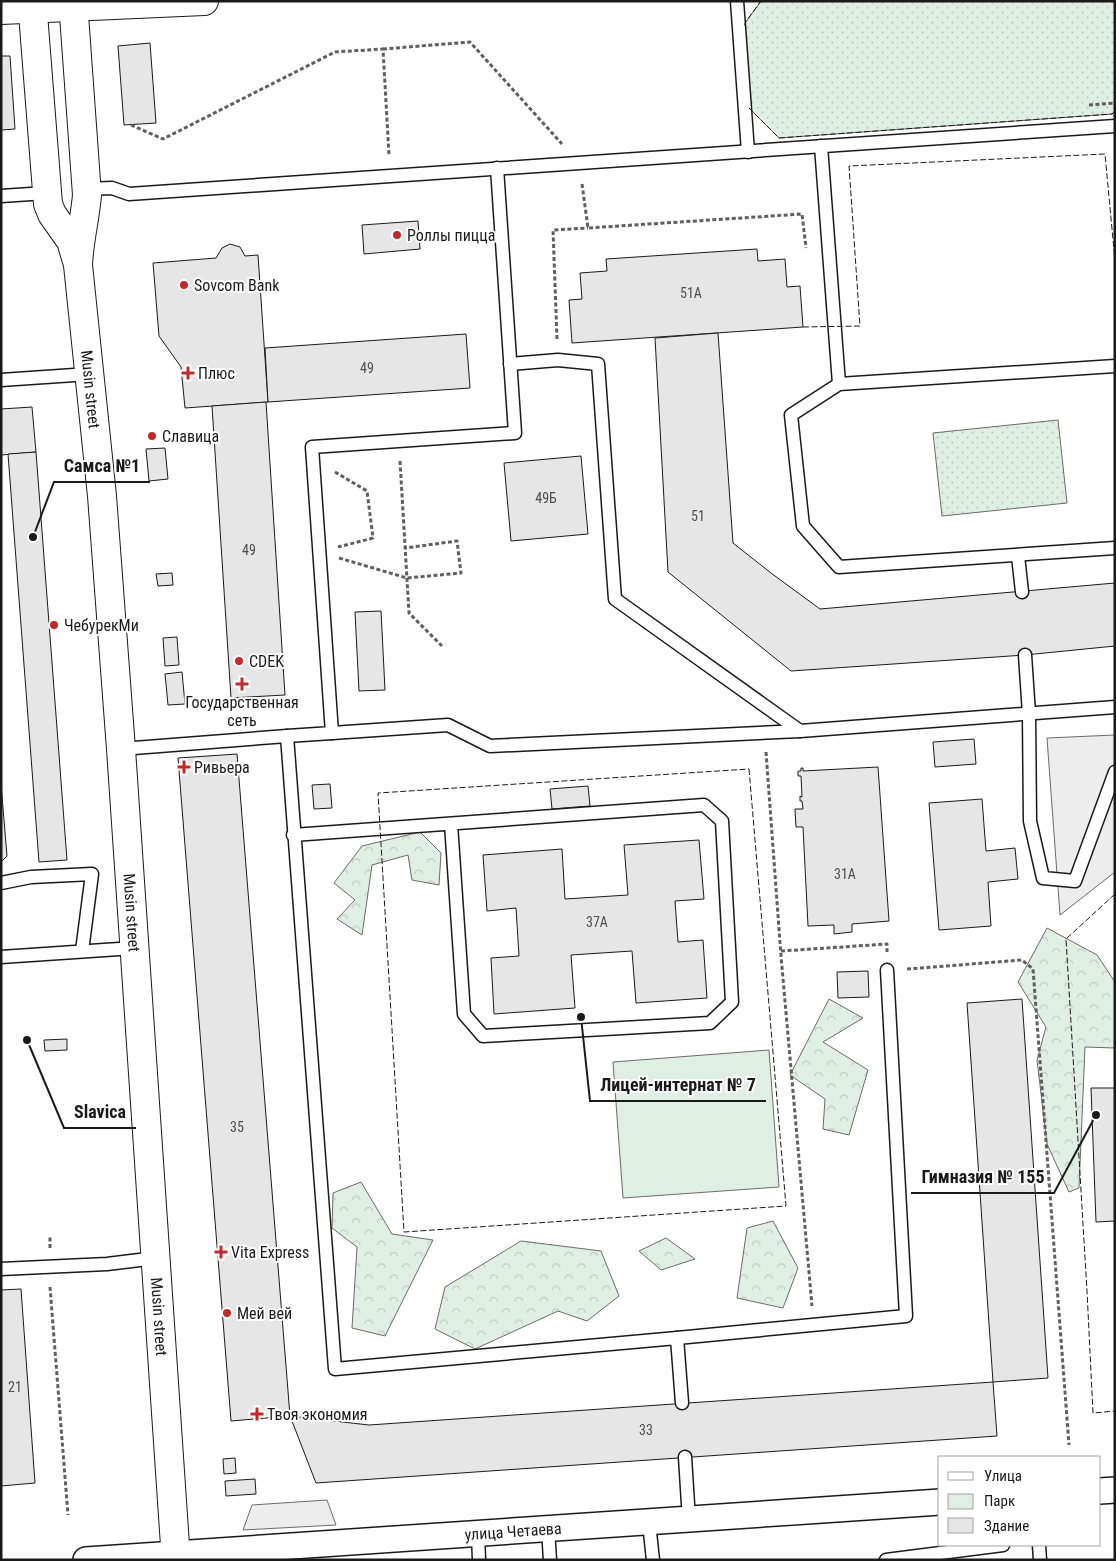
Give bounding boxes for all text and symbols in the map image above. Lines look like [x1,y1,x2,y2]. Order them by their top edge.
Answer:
place label: Роллы пицца [407,226,495,245]
marker: Роллы пицца [391,229,403,241]
place label: Sovcom Bank [194,276,280,295]
marker: Sovcom Bank [178,279,190,291]
house number: 51А [680,285,702,301]
street label: Musin street [77,349,104,430]
house number: 49 [360,360,374,376]
place label: Плюс [198,364,235,383]
marker: Плюс [182,367,194,379]
place label: Славица [162,427,219,446]
marker: Славица [146,430,158,442]
callout: Самса №1 [54,449,150,482]
text: Самса №1 [64,455,140,476]
house number: 49Б [535,490,557,506]
house number: 51 [691,508,705,524]
house number: 49 [242,542,256,558]
place label: ЧебурекМи [64,616,139,635]
marker: ЧебурекМи [48,619,60,631]
place label: CDEK [249,652,284,671]
marker: CDEK [233,655,245,667]
marker: Государственная сеть [236,678,248,690]
place label: Государственная сеть [185,693,299,730]
place label: Ривьера [194,758,250,777]
marker: Ривьера [178,761,190,773]
house number: 31А [834,866,856,882]
street label: Musin street [119,873,144,953]
house number: 37А [586,914,608,930]
callout: Лицей-интернат № 7 [590,1068,766,1101]
text: Лицей-интернат № 7 [600,1074,756,1095]
callout: Slavica [64,1095,136,1128]
text: Slavica [74,1101,126,1122]
house number: 35 [230,1119,244,1135]
callout: Гимназия № 155 [911,1160,1054,1193]
text: Гимназия № 155 [921,1166,1045,1187]
place label: Vita Express [231,1243,309,1262]
marker: Vita Express [215,1246,227,1258]
street label: Musin street [147,1277,171,1357]
place label: Мей вей [237,1304,292,1323]
marker: Мей вей [221,1307,233,1319]
house number: 21 [8,1379,22,1395]
place label: Твоя экономия [267,1405,368,1424]
marker: Твоя экономия [251,1408,263,1420]
house number: 33 [639,1422,653,1438]
legend [938,1456,1101,1546]
text: Улица [984,1467,1022,1485]
text: Парк [984,1492,1015,1510]
text: Здание [984,1517,1029,1535]
street label: улица Четаева [464,1519,562,1544]

